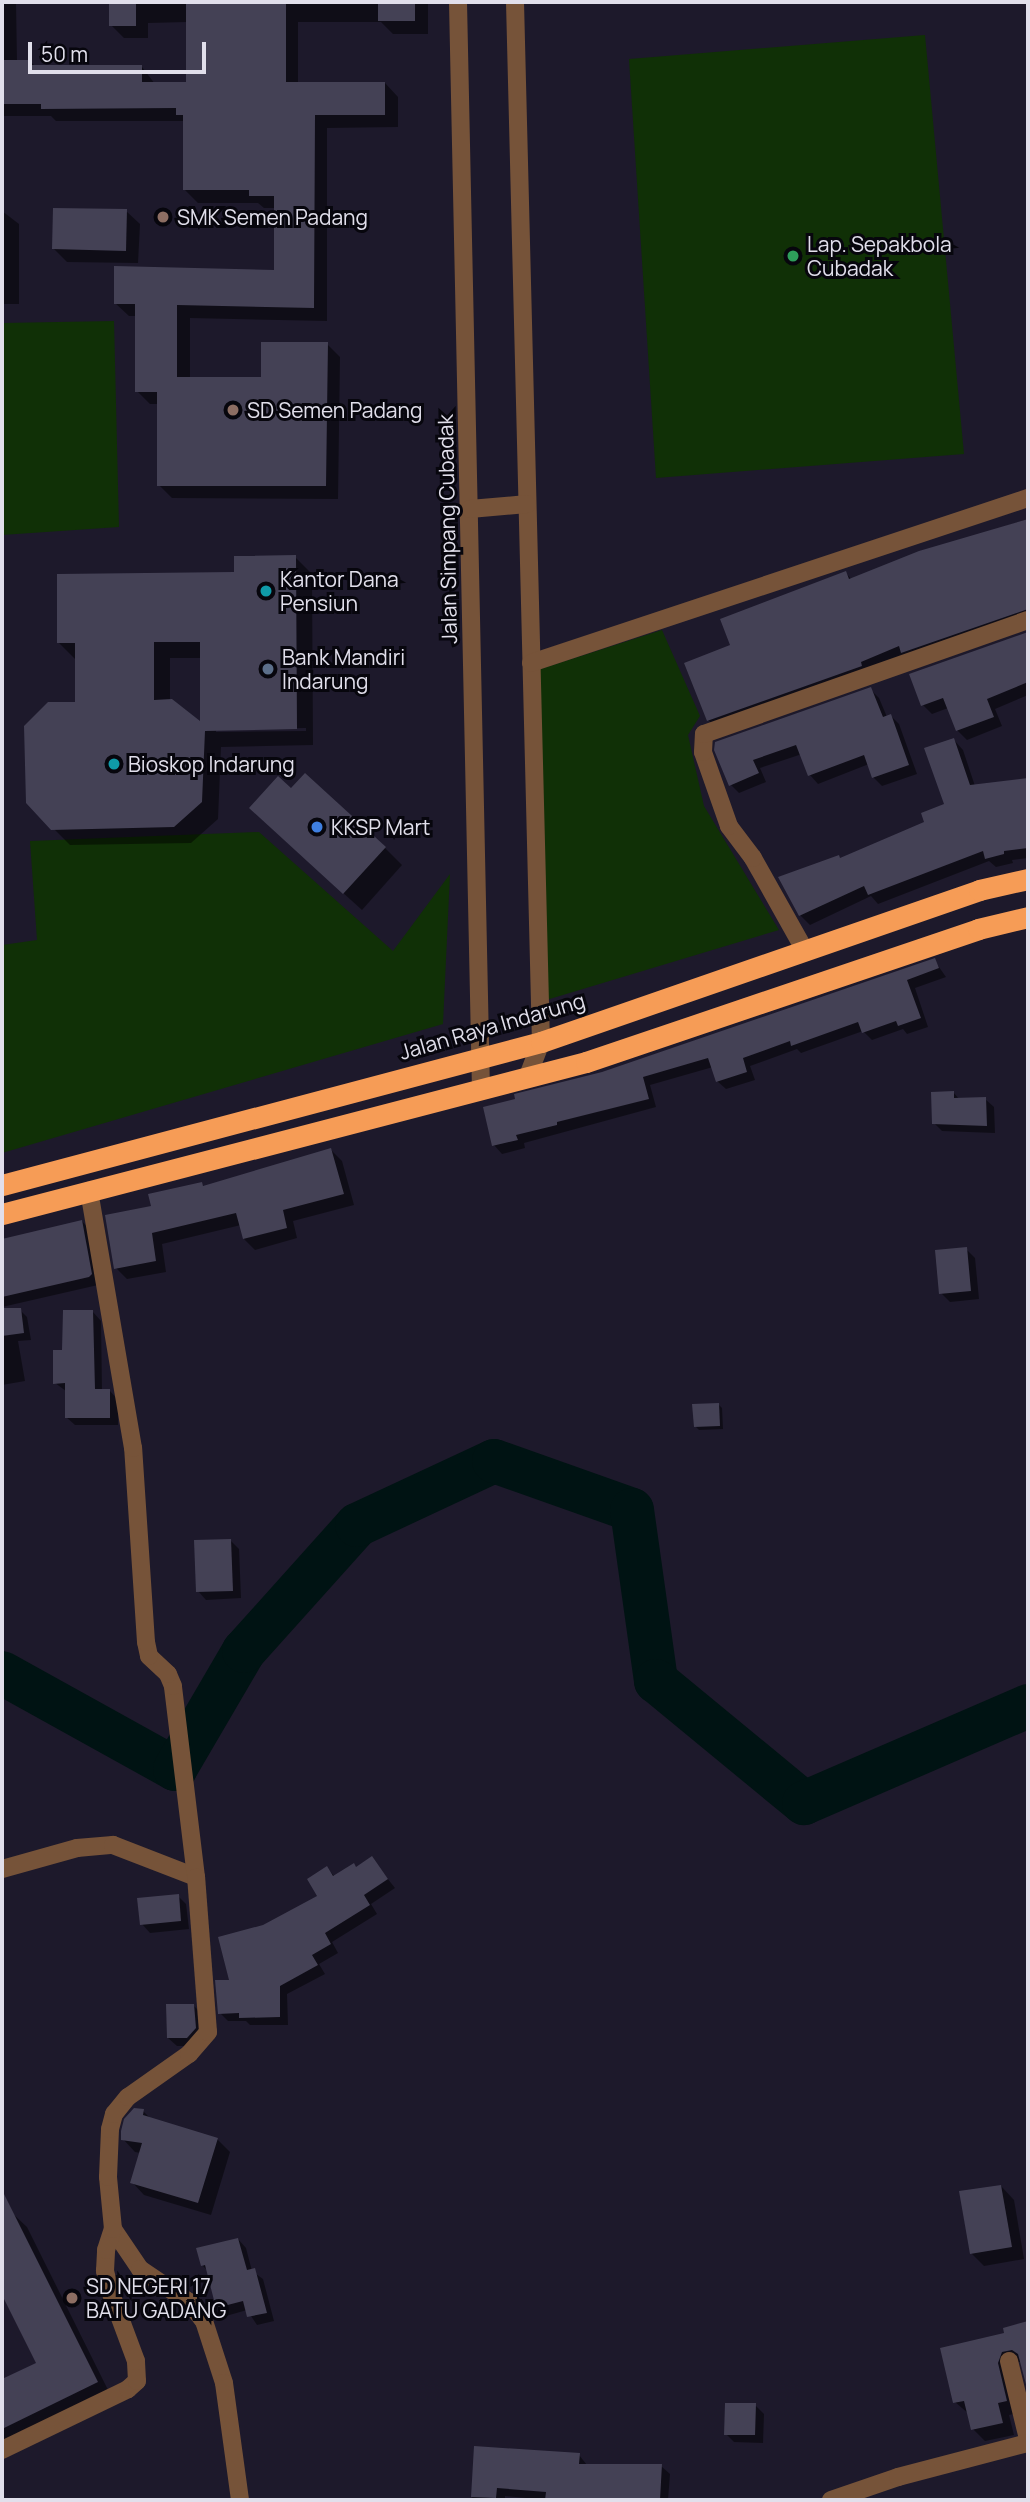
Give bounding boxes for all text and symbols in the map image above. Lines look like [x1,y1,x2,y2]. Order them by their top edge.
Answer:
scale bar [32,28,210,72]
text: 50 m [41,40,88,68]
place label: SMK Semen Padang [177,204,368,230]
marker: SMK Semen Padang [155,209,171,225]
place label: Lap. Sepakbola Cubadak [807,231,952,281]
marker: Lap. Sepakbola Cubadak [785,248,801,264]
place label: SD Semen Padang [247,397,422,423]
marker: SD Semen Padang [225,402,241,418]
street label: Jalan Simpang Cubadak [432,414,462,644]
place label: Kantor Dana Pensiun [280,566,399,616]
marker: Kantor Dana Pensiun [258,583,274,599]
place label: Bank Mandiri Indarung [282,644,405,694]
marker: Bank Mandiri Indarung [260,661,276,677]
place label: Bioskop Indarung [128,751,295,777]
marker: Bioskop Indarung [106,756,122,772]
place label: KKSP Mart [331,814,430,840]
marker: KKSP Mart [309,819,325,835]
street label: Jalan Raya Indarung [396,987,588,1065]
place label: SD NEGERI 17 BATU GADANG [86,2273,226,2323]
marker: SD NEGERI 17 BATU GADANG [64,2290,80,2306]

